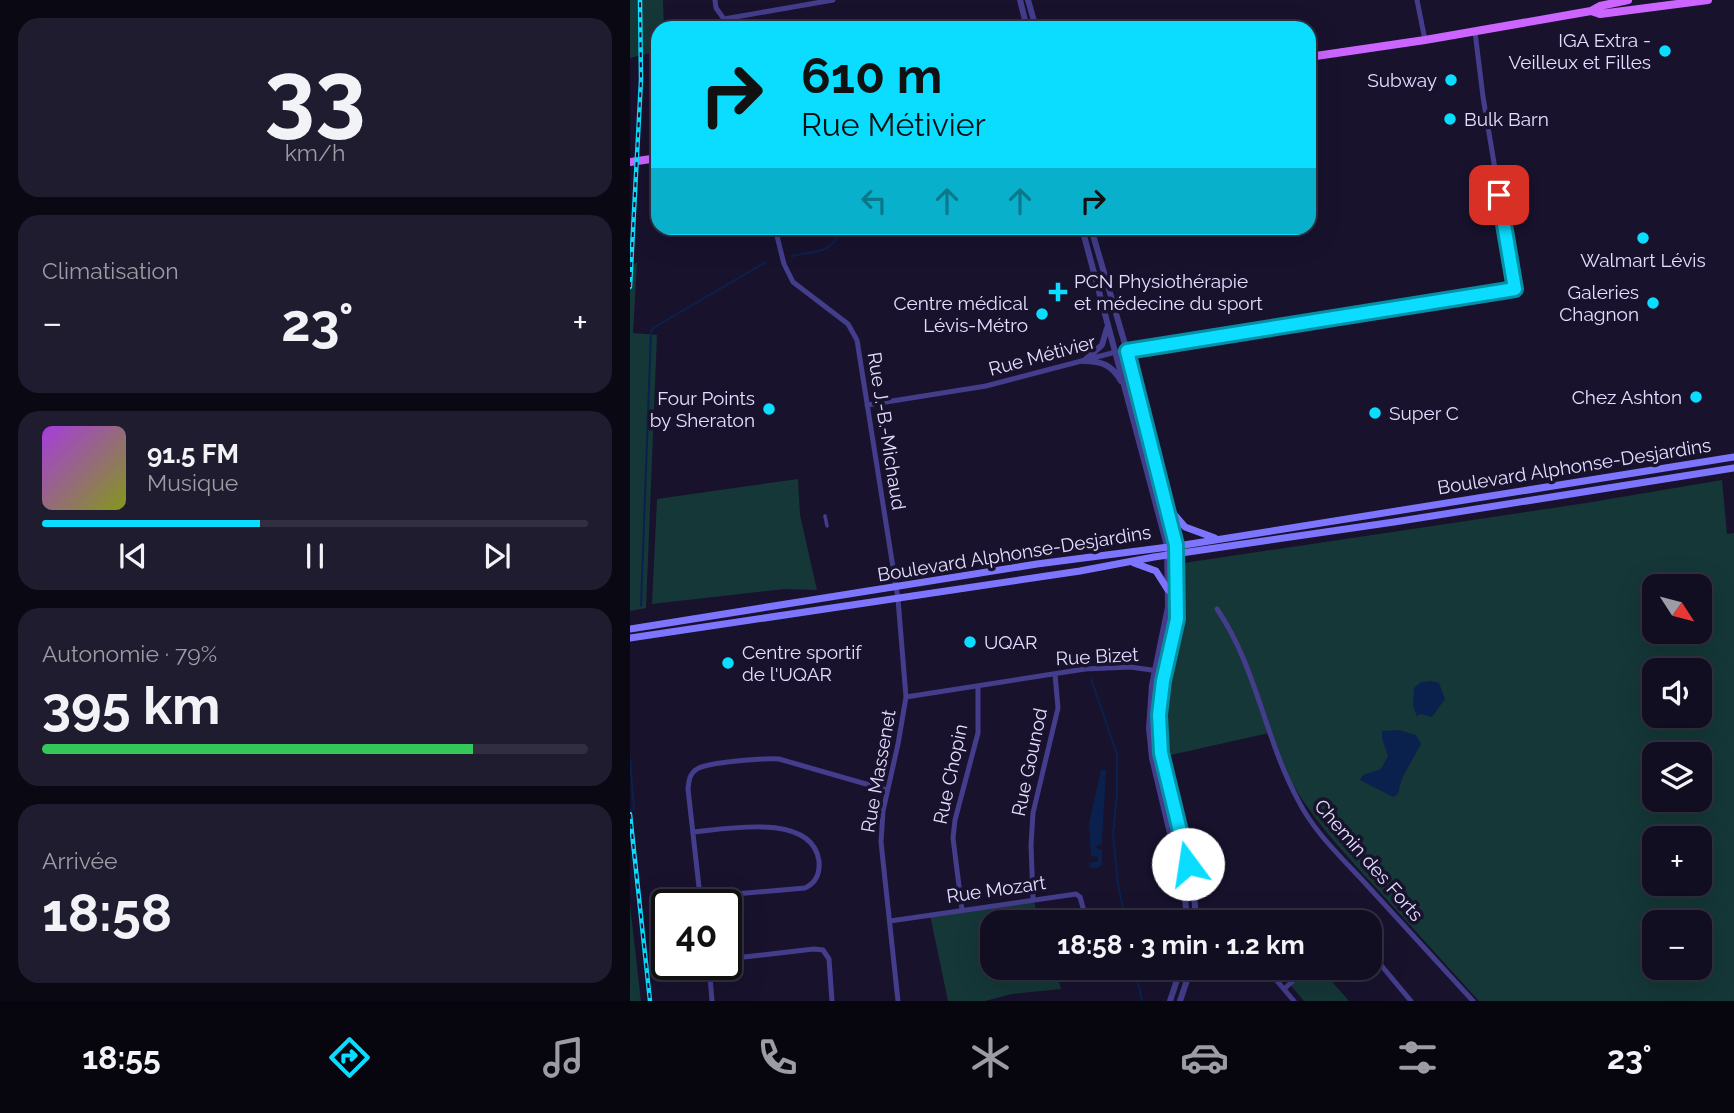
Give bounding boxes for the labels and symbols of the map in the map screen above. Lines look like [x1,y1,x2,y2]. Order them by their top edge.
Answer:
place label: IGA Extra - Veilleux et Filles [1509,29,1651,73]
marker: IGA Extra - Veilleux et Filles [1657,43,1673,59]
place label: Subway [1367,69,1437,91]
marker: Subway [1443,72,1459,88]
place label: Bulk Barn [1464,108,1549,130]
marker: Bulk Barn [1442,111,1458,127]
pin [1469,165,1529,225]
marker: Walmart Lévis [1635,230,1651,246]
place label: Walmart Lévis [1580,249,1706,271]
place label: PCN Physiothérapie et médecine du sport [1074,270,1263,314]
place label: Galeries Chagnon [1559,281,1639,325]
marker: PCN Physiothérapie et médecine du sport [1048,282,1068,302]
place label: Centre médical Lévis-Métro [894,292,1029,336]
marker: Galeries Chagnon [1645,295,1661,311]
marker: Centre médical Lévis-Métro [1034,306,1050,322]
street label: Rue Métivier [986,330,1098,380]
street label: Rue J.-B.-Michaud [864,350,910,512]
place label: Chez Ashton [1572,386,1682,408]
place label: Four Points by Sheraton [650,387,755,431]
marker: Chez Ashton [1688,389,1704,405]
marker: Four Points by Sheraton [761,401,777,417]
place label: Super C [1389,402,1459,424]
marker: Super C [1367,405,1383,421]
street label: Boulevard Alphonse-Desjardins [1436,433,1712,499]
street label: Boulevard Alphonse-Desjardins [876,520,1152,586]
north arrow [1642,574,1712,644]
place label: UQAR [984,631,1037,653]
marker: UQAR [962,634,978,650]
place label: Centre sportif de l'UQAR [742,641,862,685]
street label: Rue Bizet [1055,643,1140,669]
marker: Centre sportif de l'UQAR [720,655,736,671]
street label: Rue Gounod [1007,706,1051,818]
street label: Rue Massenet [856,707,900,834]
street label: Rue Chopin [929,722,971,826]
street label: Chemin des Forts [1310,795,1428,925]
position arrow [1151,827,1225,901]
street label: Rue Mozart [945,871,1048,907]
speed limit sign: 40 [651,889,742,980]

